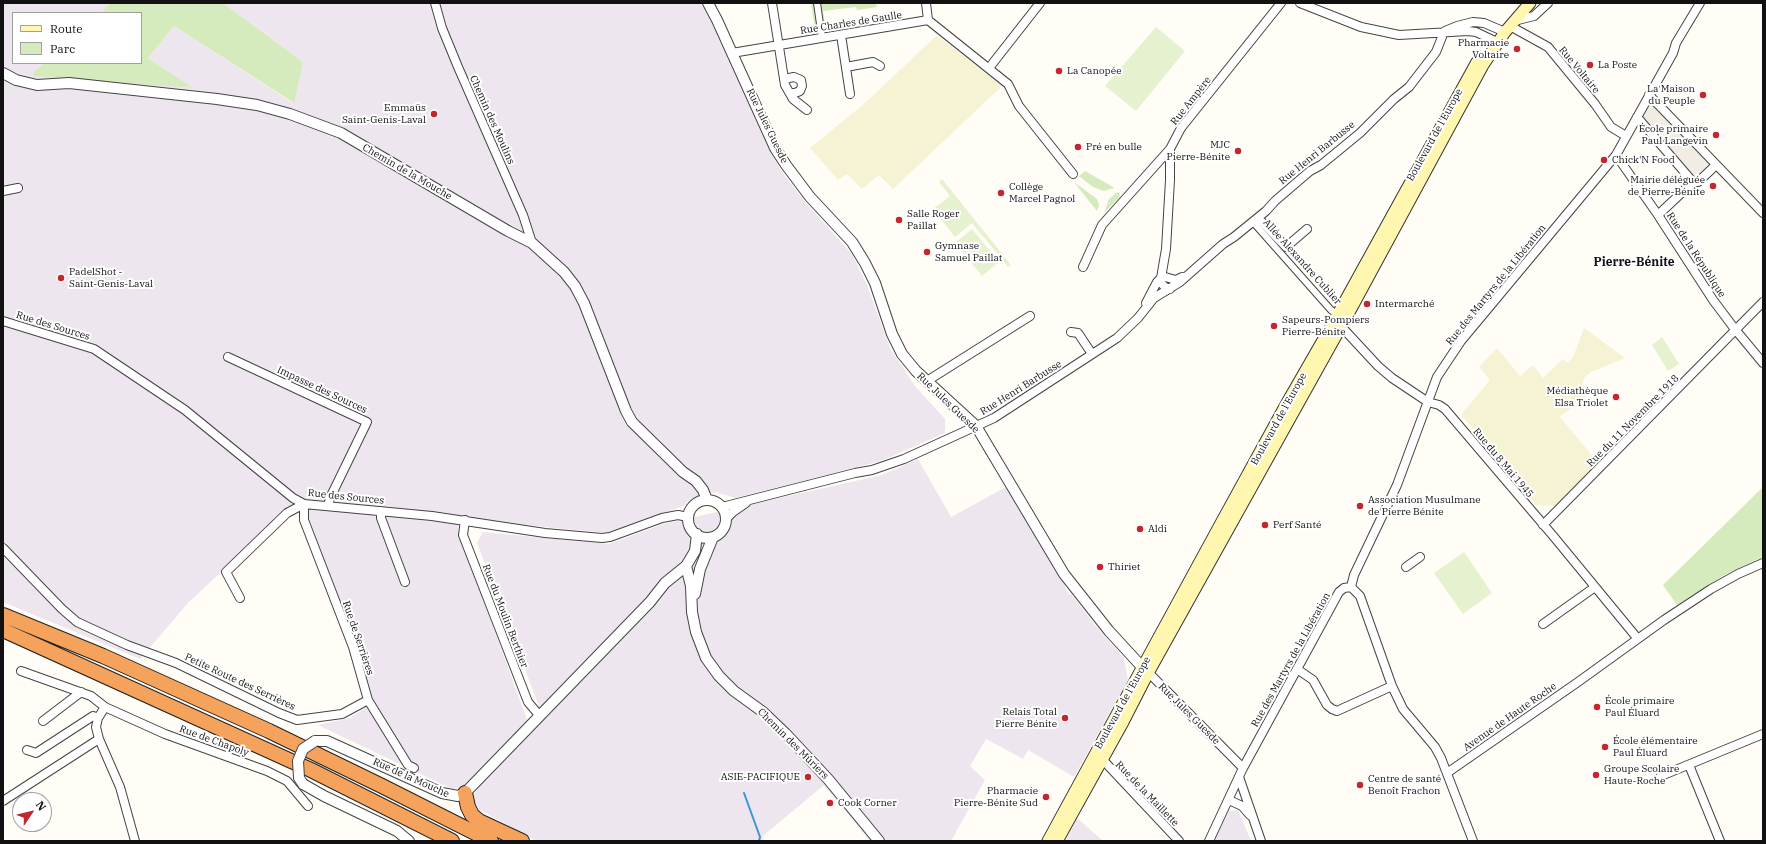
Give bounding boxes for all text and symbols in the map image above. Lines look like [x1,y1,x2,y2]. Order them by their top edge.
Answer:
street label: Rue Charles de Gaulle [799,9,903,37]
legend [12,12,142,64]
text: Route [50,21,83,36]
place label: Pharmacie Voltaire [1458,37,1509,60]
text: Parc [50,41,75,56]
marker: Pharmacie Voltaire [1512,44,1522,54]
street label: Rue Voltaire [1556,44,1602,96]
place label: La Poste [1598,59,1637,71]
marker: La Poste [1585,60,1595,70]
place label: La Canopée [1067,65,1122,77]
marker: La Canopée [1054,66,1064,76]
street label: Chemin des Moulins [467,74,517,166]
street label: Rue Ampère [1168,74,1214,128]
place label: La Maison du Peuple [1647,83,1695,106]
street label: Rue Jules Guesde [744,87,790,165]
street label: Boulevard de l'Europe [1405,87,1465,183]
marker: La Maison du Peuple [1698,90,1708,100]
place label: Emmaüs Saint-Genis-Laval [342,102,426,126]
marker: Emmaüs Saint-Genis-Laval [429,109,439,119]
street label: Rue Henri Barbusse [1277,119,1357,187]
place label: École primaire Paul Langevin [1639,123,1708,146]
marker: École primaire Paul Langevin [1711,130,1721,140]
place label: MJC Pierre-Bénite [1167,139,1230,162]
street label: Chemin de la Mouche [360,141,454,203]
place label: Pré en bulle [1086,141,1142,153]
marker: Pré en bulle [1073,142,1083,152]
marker: MJC Pierre-Bénite [1233,146,1243,156]
place label: Chick'N Food [1612,154,1675,166]
marker: Chick'N Food [1599,155,1609,165]
place label: Mairie déléguée de Pierre-Bénite [1628,174,1705,198]
place label: Collège Marcel Pagnol [1009,181,1075,204]
marker: Mairie déléguée de Pierre-Bénite [1708,181,1718,191]
marker: Collège Marcel Pagnol [996,188,1006,198]
place label: Salle Roger Paillat [907,208,959,232]
street label: Rue de la République [1664,210,1728,300]
marker: Salle Roger Paillat [894,215,904,225]
street label: Allée Alexandre Cublier [1260,217,1344,307]
street label: Rue des Martyrs de la Libération [1444,222,1548,348]
place label: Gymnase Samuel Paillat [935,240,1002,264]
marker: Gymnase Samuel Paillat [922,247,932,257]
district label: Pierre-Bénite [1594,256,1674,270]
place label: PadelShot - Saint-Genis-Laval [69,266,153,290]
marker: PadelShot - Saint-Genis-Laval [56,273,66,283]
place label: Intermarché [1375,298,1434,310]
marker: Intermarché [1362,299,1372,309]
street label: Rue des Sources [15,309,91,343]
place label: Sapeurs-Pompiers Pierre-Bénite [1282,314,1369,338]
marker: Sapeurs-Pompiers Pierre-Bénite [1269,321,1279,331]
street label: Rue Henri Barbusse [978,358,1064,418]
street label: Impasse des Sources [275,364,369,416]
street label: Rue Jules Guesde [914,370,982,436]
street label: Boulevard de l'Europe [1249,371,1309,467]
street label: Rue du 11 Novembre 1918 [1585,373,1681,469]
place label: Médiathèque Elsa Triolet [1546,385,1608,408]
marker: Médiathèque Elsa Triolet [1611,392,1621,402]
street label: Rue du 8 Mai 1945 [1470,426,1536,500]
street label: Rue des Sources [307,487,385,507]
place label: Association Musulmane de Pierre Bénite [1368,494,1481,518]
marker: Association Musulmane de Pierre Bénite [1355,501,1365,511]
place label: Perf Santé [1273,519,1321,531]
marker: Perf Santé [1260,520,1270,530]
place label: Aldi [1148,523,1167,535]
marker: Aldi [1135,524,1145,534]
place label: Thiriet [1108,561,1140,573]
marker: Thiriet [1095,562,1105,572]
street label: Rue du Moulin Berthier [480,563,530,669]
street label: Rue des Martyrs de la Libération [1249,591,1333,729]
street label: Rue de Serrières [340,599,376,677]
street label: Petite Route des Serrières [183,651,297,713]
street label: Boulevard de l'Europe [1093,655,1153,751]
street label: Avenue de Haute Roche [1461,680,1559,754]
street label: Rue Jules Guesde [1156,681,1222,747]
place label: École primaire Paul Éluard [1605,695,1674,718]
marker: École primaire Paul Éluard [1592,702,1602,712]
street label: Chemin des Mûriers [755,706,831,782]
place label: Relais Total Pierre Bénite [995,706,1057,730]
marker: Relais Total Pierre Bénite [1060,713,1070,723]
street label: Rue de Chapoly [178,723,250,759]
place label: École élémentaire Paul Éluard [1613,735,1698,758]
marker: École élémentaire Paul Éluard [1600,742,1610,752]
street label: Rue de la Mouche [371,756,451,800]
street label: Rue de la Maillette [1113,759,1181,829]
place label: Groupe Scolaire Haute-Roche [1604,763,1679,786]
marker: Groupe Scolaire Haute-Roche [1591,770,1601,780]
place label: ASIE-PACIFIQUE [721,771,800,783]
marker: ASIE-PACIFIQUE [803,772,813,782]
place label: Centre de santé Benoît Frachon [1368,773,1441,796]
marker: Centre de santé Benoît Frachon [1355,780,1365,790]
place label: Pharmacie Pierre-Bénite Sud [954,785,1038,808]
north arrow [12,792,52,832]
marker: Pharmacie Pierre-Bénite Sud [1041,792,1051,802]
place label: Cook Corner [838,797,897,809]
text: N [33,798,49,813]
marker: Cook Corner [825,798,835,808]

